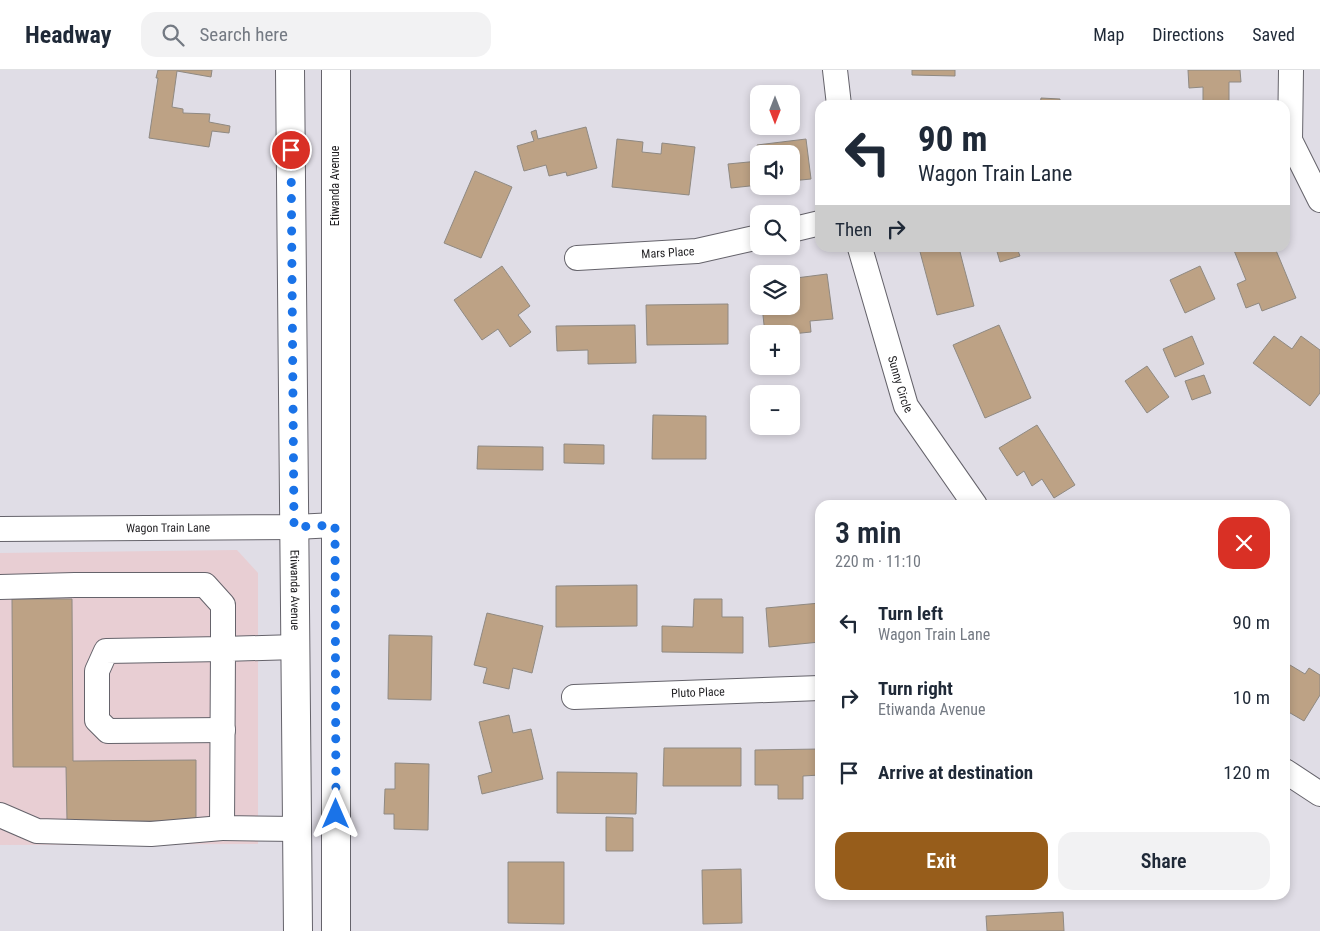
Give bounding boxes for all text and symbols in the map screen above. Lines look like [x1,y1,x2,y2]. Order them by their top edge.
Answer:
search box [141,12,491,57]
text: Headway [25,21,111,49]
icon: search [159,21,187,49]
text: Search here [199,23,288,46]
text: Map [1093,24,1124,45]
text: Directions [1152,24,1224,45]
text: Saved [1252,24,1295,45]
north arrow [750,85,800,135]
map controls [750,85,800,435]
text: 90 m [918,119,987,160]
icon: left [835,120,900,185]
pin [270,129,312,171]
icon: arrive [277,136,305,164]
street label: Etiwanda Avenue [328,145,342,226]
button: sound [750,145,800,195]
text: Wagon Train Lane [918,161,1072,186]
button: search [750,205,800,255]
icon: right [882,215,910,243]
text: Then [835,218,872,241]
street label: Mars Place [641,244,695,261]
button: layers [750,265,800,315]
button: + [750,325,800,375]
street label: Sunny Circle [885,354,916,416]
button: − [750,385,800,435]
text: 3 min [835,515,901,550]
button: close [1218,517,1270,569]
street label: Wagon Train Lane [126,521,211,535]
street label: Etiwanda Avenue [287,550,302,631]
text: 220 m · 11:10 [835,552,921,571]
text: Turn left [878,602,943,625]
icon: left [835,609,863,637]
text: 90 m [1233,611,1270,634]
text: Wagon Train Lane [878,625,990,644]
text: Turn right [878,677,953,700]
street label: Pluto Place [671,684,725,700]
icon: right [835,684,863,712]
text: 10 m [1233,686,1270,709]
text: Etiwanda Avenue [878,700,986,719]
icon: arrive [835,759,863,787]
text: Arrive at destination [878,761,1033,784]
text: 120 m [1223,761,1270,784]
position arrow [309,787,361,839]
button: Exit [835,832,1048,890]
button: Share [1058,832,1270,890]

